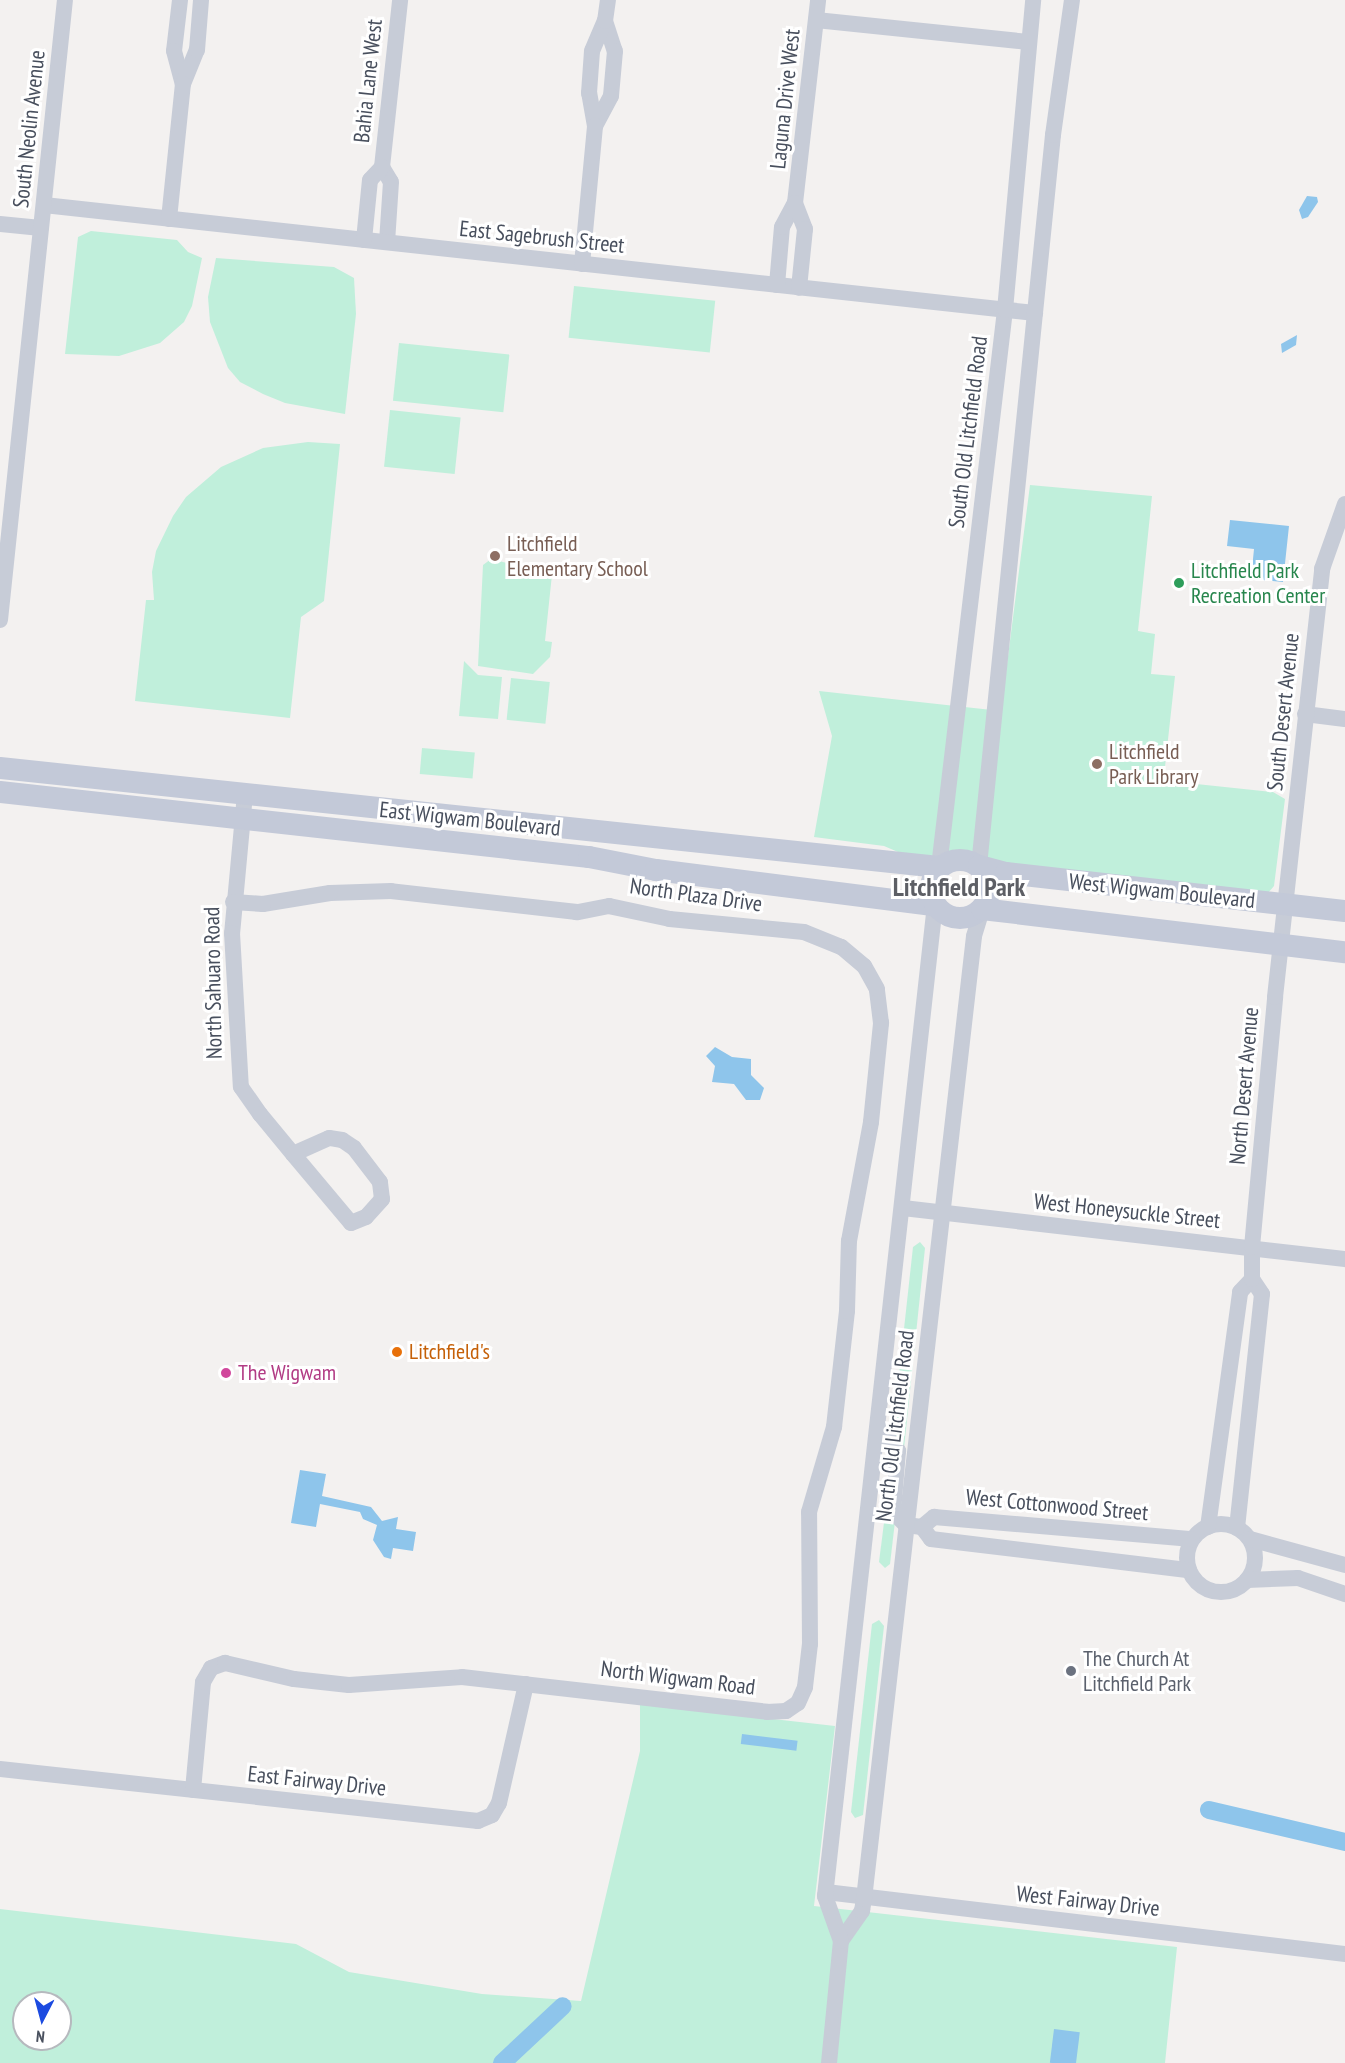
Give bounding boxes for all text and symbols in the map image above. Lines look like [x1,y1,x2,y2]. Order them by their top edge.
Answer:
street label: Bahia Lane West [348,18,388,144]
street label: Laguna Drive West [765,28,805,170]
street label: South Neolin Avenue [8,49,50,209]
street label: East Sagebrush Street [458,215,626,259]
street label: South Old Litchfield Road [943,335,993,529]
place label: Litchfield Elementary School [507,530,649,582]
marker: Litchfield Elementary School [488,549,502,563]
place label: Litchfield Park Recreation Center [1191,557,1325,608]
marker: Litchfield Park Recreation Center [1172,576,1186,590]
street label: South Desert Avenue [1262,632,1304,792]
place label: Litchfield Park Library [1109,738,1199,790]
marker: Litchfield Park Library [1090,757,1104,771]
street label: East Wigwam Boulevard [378,796,562,842]
street label: West Wigwam Boulevard [1068,868,1256,914]
district label: Litchfield Park [893,871,1025,903]
street label: North Plaza Drive [628,873,764,917]
street label: North Sahuaro Road [198,907,228,1059]
street label: North Desert Avenue [1224,1006,1264,1166]
street label: West Honeysuckle Street [1033,1188,1221,1234]
street label: North Old Litchfield Road [870,1329,920,1523]
place label: Litchfield's [409,1339,490,1365]
marker: Litchfield's [390,1345,404,1359]
place label: The Wigwam [238,1360,336,1386]
marker: The Wigwam [219,1366,233,1380]
street label: West Cottonwood Street [965,1484,1149,1526]
place label: The Church At Litchfield Park [1083,1645,1191,1696]
street label: North Wigwam Road [599,1655,757,1701]
marker: The Church At Litchfield Park [1064,1664,1078,1678]
street label: East Fairway Drive [246,1761,388,1801]
street label: West Fairway Drive [1015,1880,1161,1922]
north arrow [12,1991,72,2051]
text: N [35,2027,46,2047]

